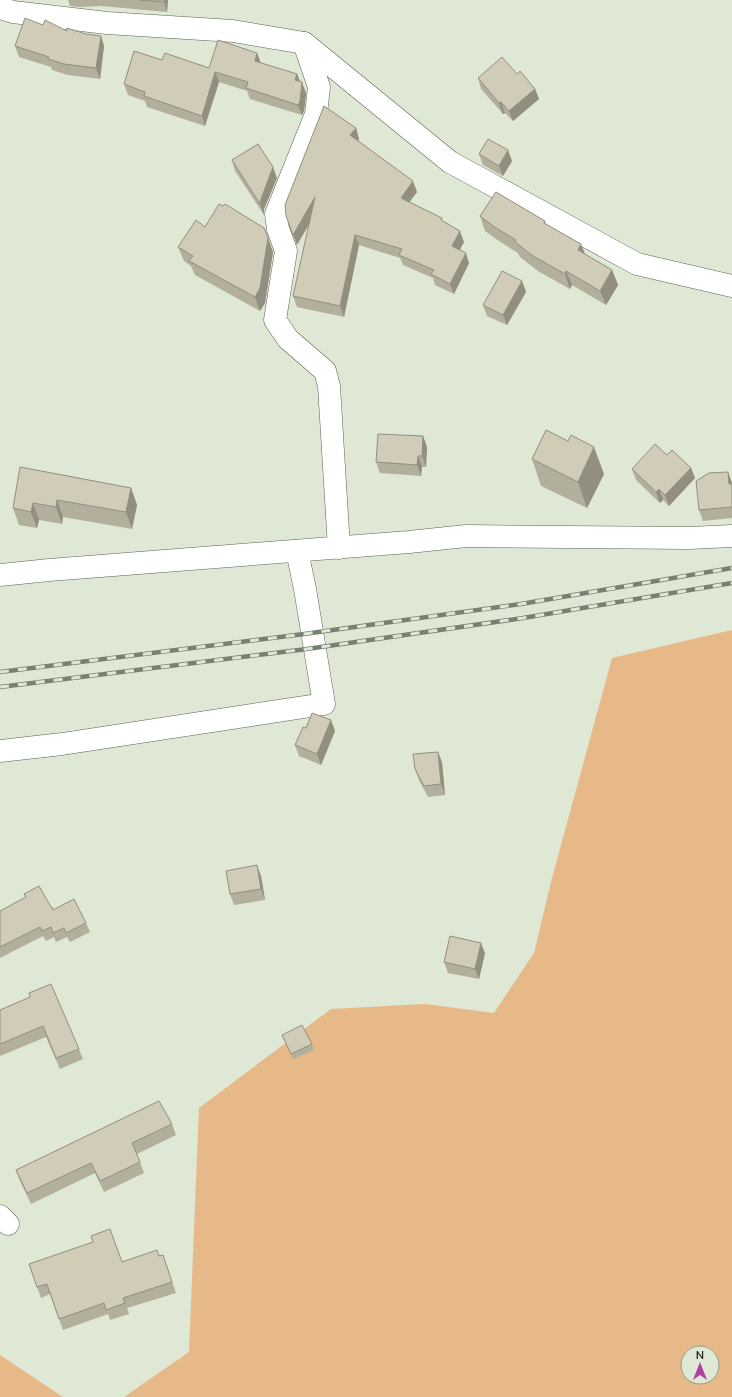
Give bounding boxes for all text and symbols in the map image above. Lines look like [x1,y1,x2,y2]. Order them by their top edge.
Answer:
north arrow [680,1345,720,1385]
text: N [696,1348,704,1362]

